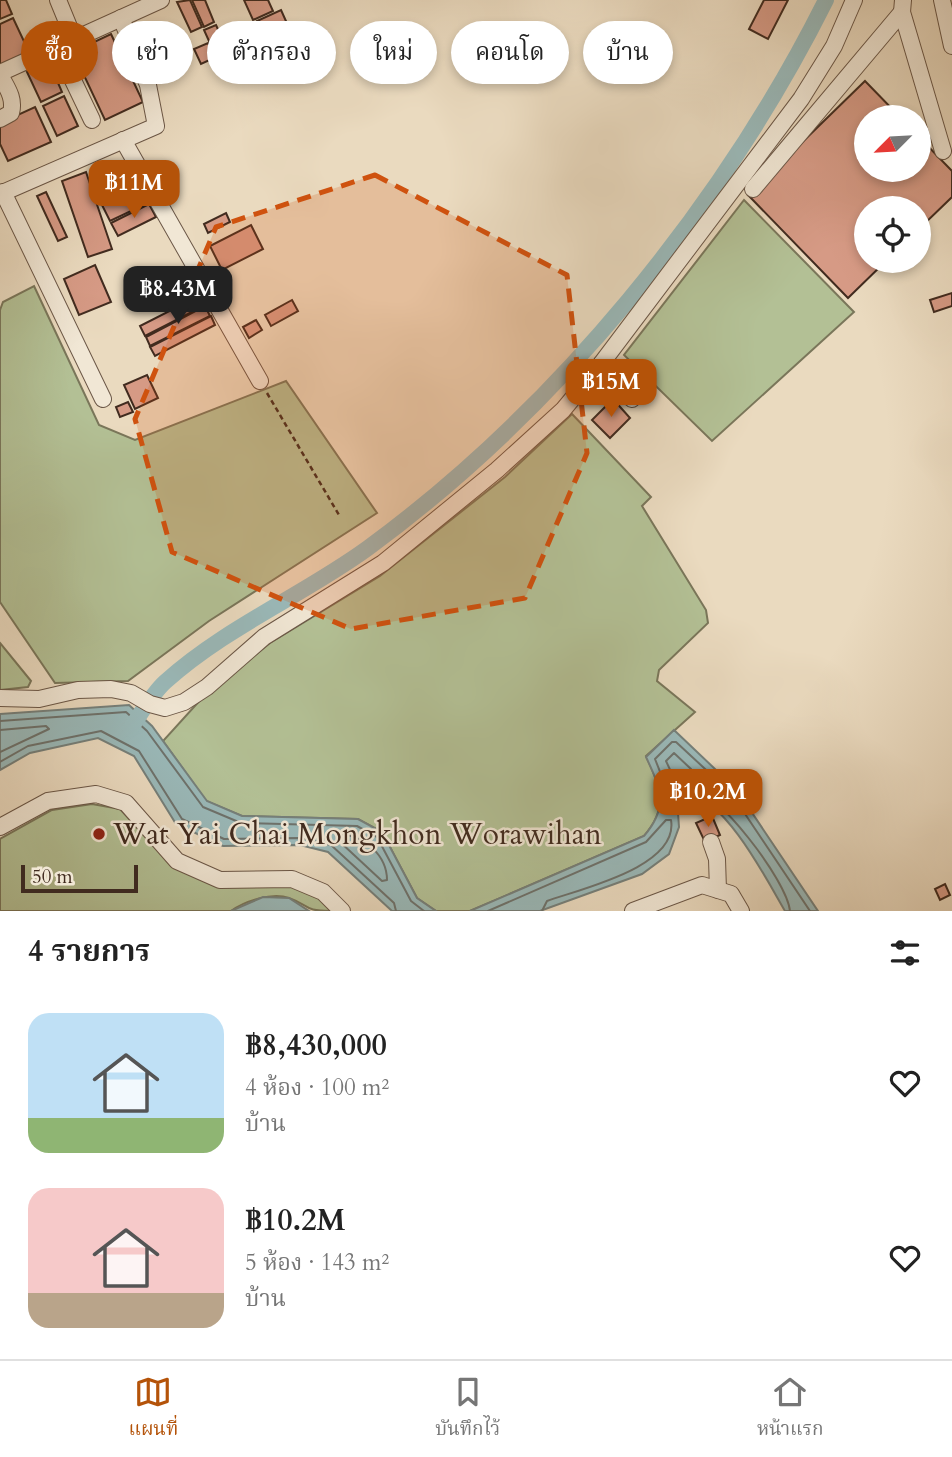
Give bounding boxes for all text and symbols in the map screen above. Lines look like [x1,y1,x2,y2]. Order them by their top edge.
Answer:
chip: ซื้อ [21,21,98,84]
chip: เช่า [112,21,193,84]
chip: ตัวกรอง [207,21,336,84]
chip: ใหม่ [350,21,437,84]
chip: คอนโด [451,21,569,84]
chip: บ้าน [583,21,673,84]
north arrow [854,105,931,182]
map controls [854,105,931,273]
pin: ฿11M [93,160,175,220]
text: ฿11M [105,167,163,198]
button: locate [854,196,931,273]
pin: ฿8.43M [121,266,235,326]
text: ฿8.43M [139,273,217,304]
pin: ฿15M [570,360,652,419]
text: ฿15M [582,366,640,397]
pin: ฿10.2M [651,770,765,829]
text: ฿10.2M [669,776,747,807]
place label: Wat Yai Chai Mongkhon Worawihan [112,814,602,855]
marker: Wat Yai Chai Mongkhon Worawihan [91,826,107,842]
scale bar [21,862,138,894]
text: 50 m [32,864,73,890]
text: 4 รายการ [28,931,150,972]
icon: filters [886,934,924,972]
text: ฿8,430,000 [245,1025,387,1066]
icon: home [84,1041,168,1125]
icon: heart [886,1064,924,1102]
text: 4 ห้อง · 100 m² [245,1072,389,1103]
text: บ้าน [245,1108,286,1139]
text: ฿10.2M [245,1200,346,1241]
icon: home [84,1216,168,1300]
icon: heart [886,1239,924,1277]
text: 5 ห้อง · 143 m² [245,1247,389,1278]
text: บ้าน [245,1283,286,1314]
tab: แผนที่ [129,1373,178,1445]
tab: บันทึกไว้ [435,1373,500,1445]
tab: หน้าแรก [757,1373,823,1445]

